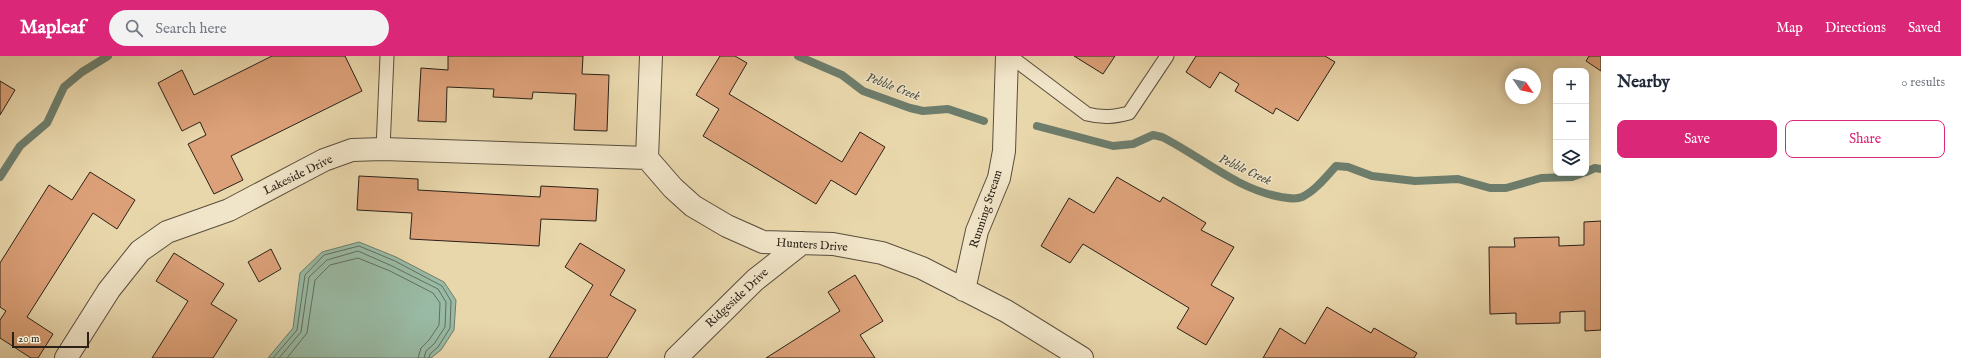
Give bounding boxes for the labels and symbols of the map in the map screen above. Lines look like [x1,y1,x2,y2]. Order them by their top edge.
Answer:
north arrow [1505,68,1541,104]
water label: Pebble Creek [864,69,923,105]
water label: Pebble Creek [1216,150,1275,190]
street label: Lakeside Drive [261,152,336,198]
street label: Running Stream [966,168,1006,250]
street label: Hunters Drive [776,235,849,255]
street label: Ridgeside Drive [702,265,772,331]
scale bar [12,330,89,349]

